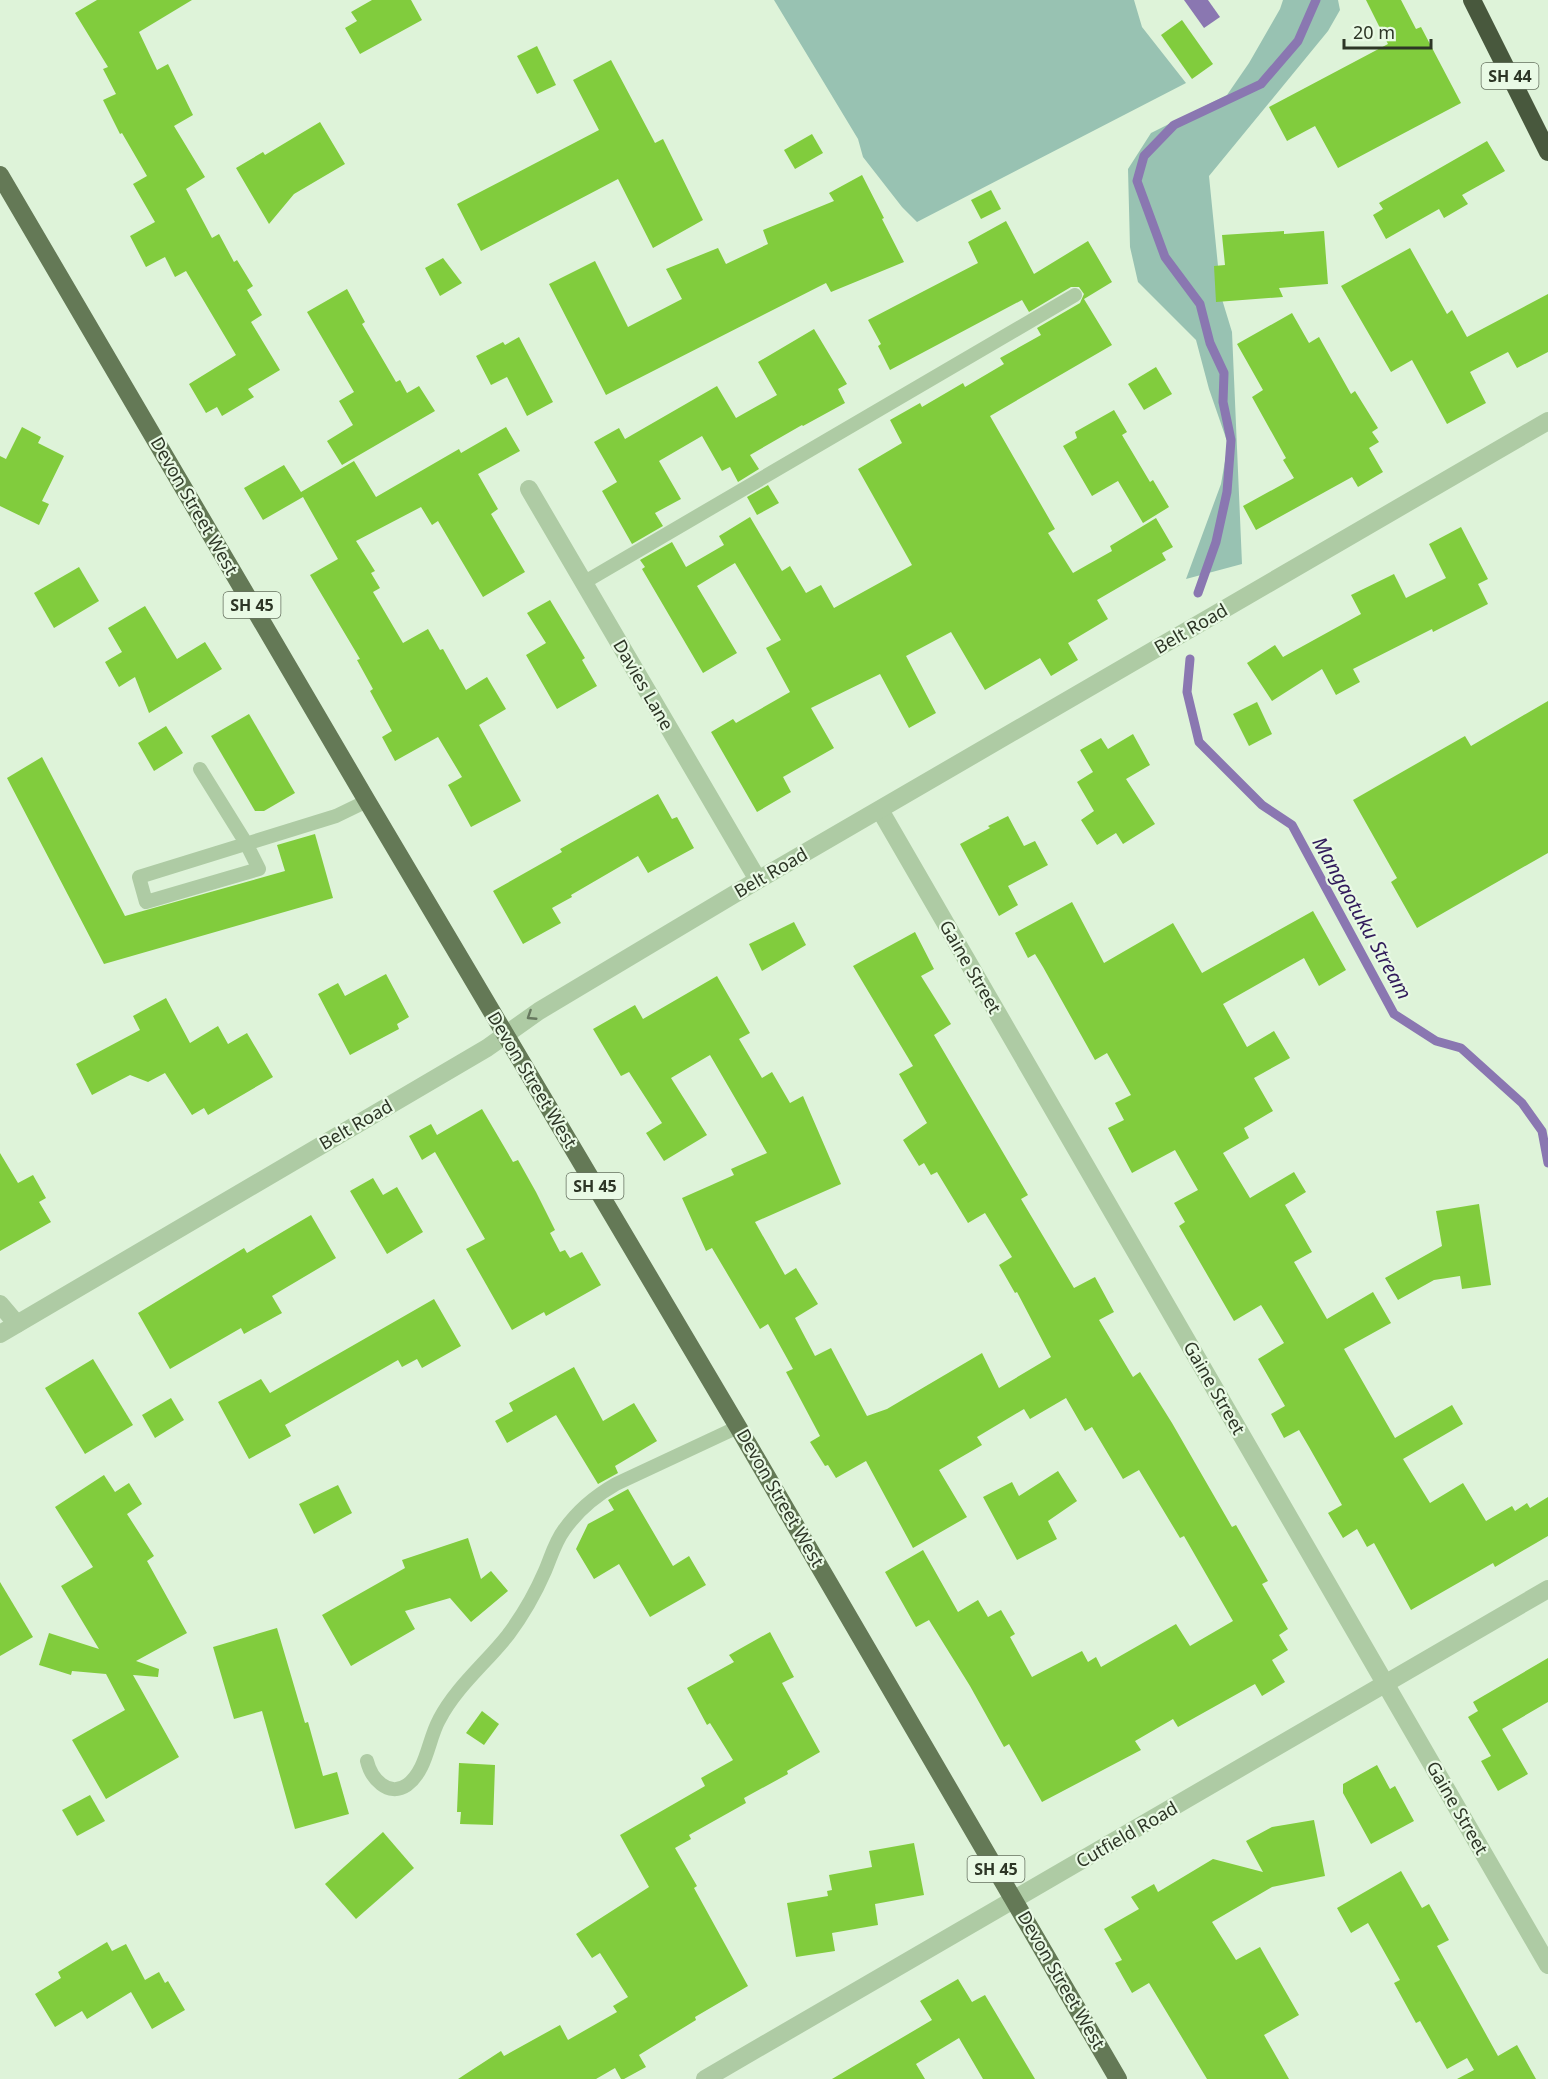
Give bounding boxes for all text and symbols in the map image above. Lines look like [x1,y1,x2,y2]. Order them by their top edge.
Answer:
scale bar [1344,12,1431,50]
text: 20 m [1353,20,1395,44]
road number: SH 44 [1482,63,1538,89]
street label: Devon Street West [146,432,244,579]
road number: SH 45 [224,592,280,618]
street label: Belt Road [1149,598,1232,659]
street label: Davies Lane [608,635,680,734]
water label: Mangaotuku Stream [1307,832,1418,1004]
street label: Belt Road [729,842,812,903]
street label: Gaine Street [934,915,1008,1018]
street label: Devon Street West [483,1007,583,1153]
one-way arrow [527,1009,537,1021]
street label: Belt Road [314,1094,397,1155]
road number: SH 45 [566,1173,624,1199]
street label: Gaine Street [1178,1336,1252,1439]
street label: Devon Street West [732,1424,830,1571]
street label: Gaine Street [1421,1756,1495,1859]
street label: Cutfield Road [1071,1795,1182,1873]
road number: SH 45 [968,1856,1024,1882]
street label: Devon Street West [1013,1906,1111,2053]

